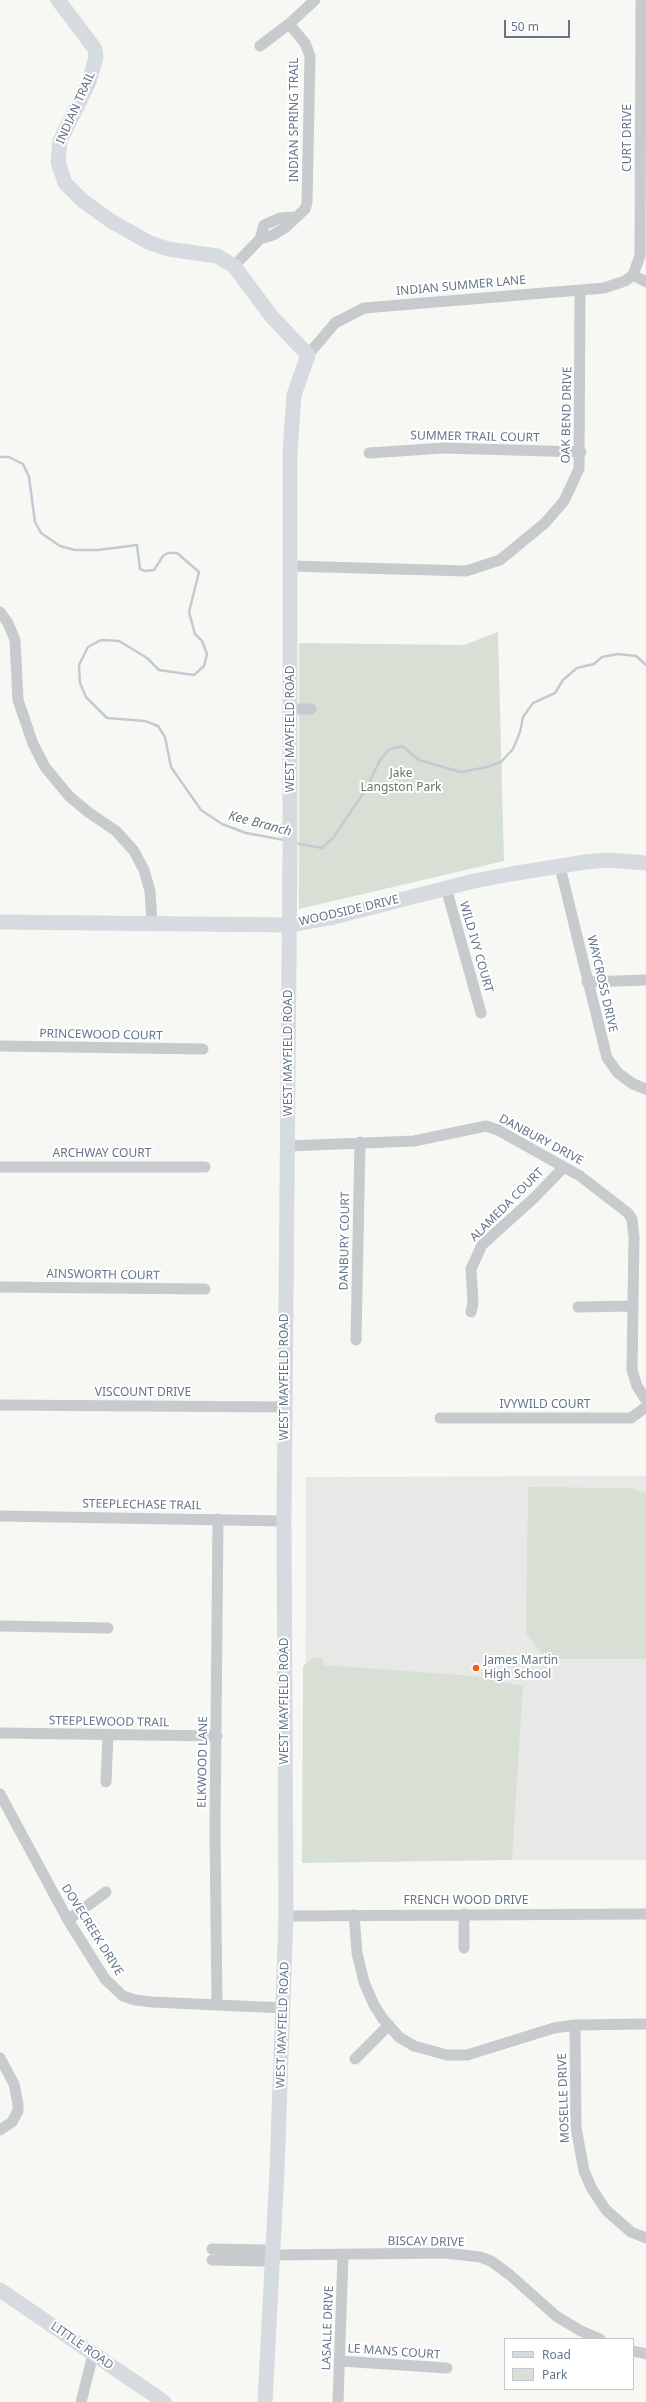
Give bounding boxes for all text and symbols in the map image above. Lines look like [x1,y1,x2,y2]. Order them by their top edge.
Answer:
scale bar [506,12,572,38]
text: 50 m [511,18,539,35]
street label: INDIAN SPRING TRAIL [288,58,302,182]
street label: INDIAN TRAIL [54,69,98,147]
street label: CURT DRIVE [621,104,635,172]
street label: INDIAN SUMMER LANE [396,273,526,299]
street label: OAK BEND DRIVE [559,366,575,464]
street label: SUMMER TRAIL COURT [410,429,540,445]
street label: WEST MAYFIELD ROAD [284,666,298,792]
park label: Jake Langston Park [360,767,442,795]
water label: Kee Branch [227,808,293,840]
street label: WOODSIDE DRIVE [298,893,400,929]
street label: WILD IVY COURT [456,900,496,994]
street label: WAYCROSS DRIVE [584,934,620,1034]
street label: WEST MAYFIELD ROAD [282,990,296,1116]
street label: PRINCEWOOD COURT [39,1027,163,1043]
street label: DANBURY DRIVE [496,1112,586,1168]
street label: ARCHWAY COURT [53,1147,151,1161]
street label: ALAMEDA COURT [467,1165,547,1245]
street label: DANBURY COURT [337,1191,353,1291]
street label: AINSWORTH COURT [46,1267,160,1283]
street label: WEST MAYFIELD ROAD [278,1314,292,1440]
street label: VISCOUNT DRIVE [95,1386,191,1400]
street label: IVYWILD COURT [499,1398,591,1412]
street label: STEEPLECHASE TRAIL [82,1497,202,1513]
street label: WEST MAYFIELD ROAD [278,1638,292,1764]
place label: James Martin High School [484,1654,558,1682]
marker: James Martin High School [471,1663,481,1673]
street label: STEEPLEWOOD TRAIL [49,1714,169,1730]
street label: ELKWOOD LANE [195,1716,211,1808]
street label: DOVECREEK DRIVE [58,1882,126,1978]
street label: FRENCH WOOD DRIVE [404,1894,528,1908]
street label: WEST MAYFIELD ROAD [274,1961,292,2089]
street label: MOSELLE DRIVE [555,2053,573,2143]
street label: BISCAY DRIVE [387,2234,465,2250]
street label: LASALLE DRIVE [319,2285,337,2371]
street label: LITTLE ROAD [48,2319,116,2373]
legend [504,2338,634,2390]
street label: LE MANS COURT [347,2342,441,2362]
text: Road [542,2346,571,2363]
text: Park [542,2366,567,2383]

